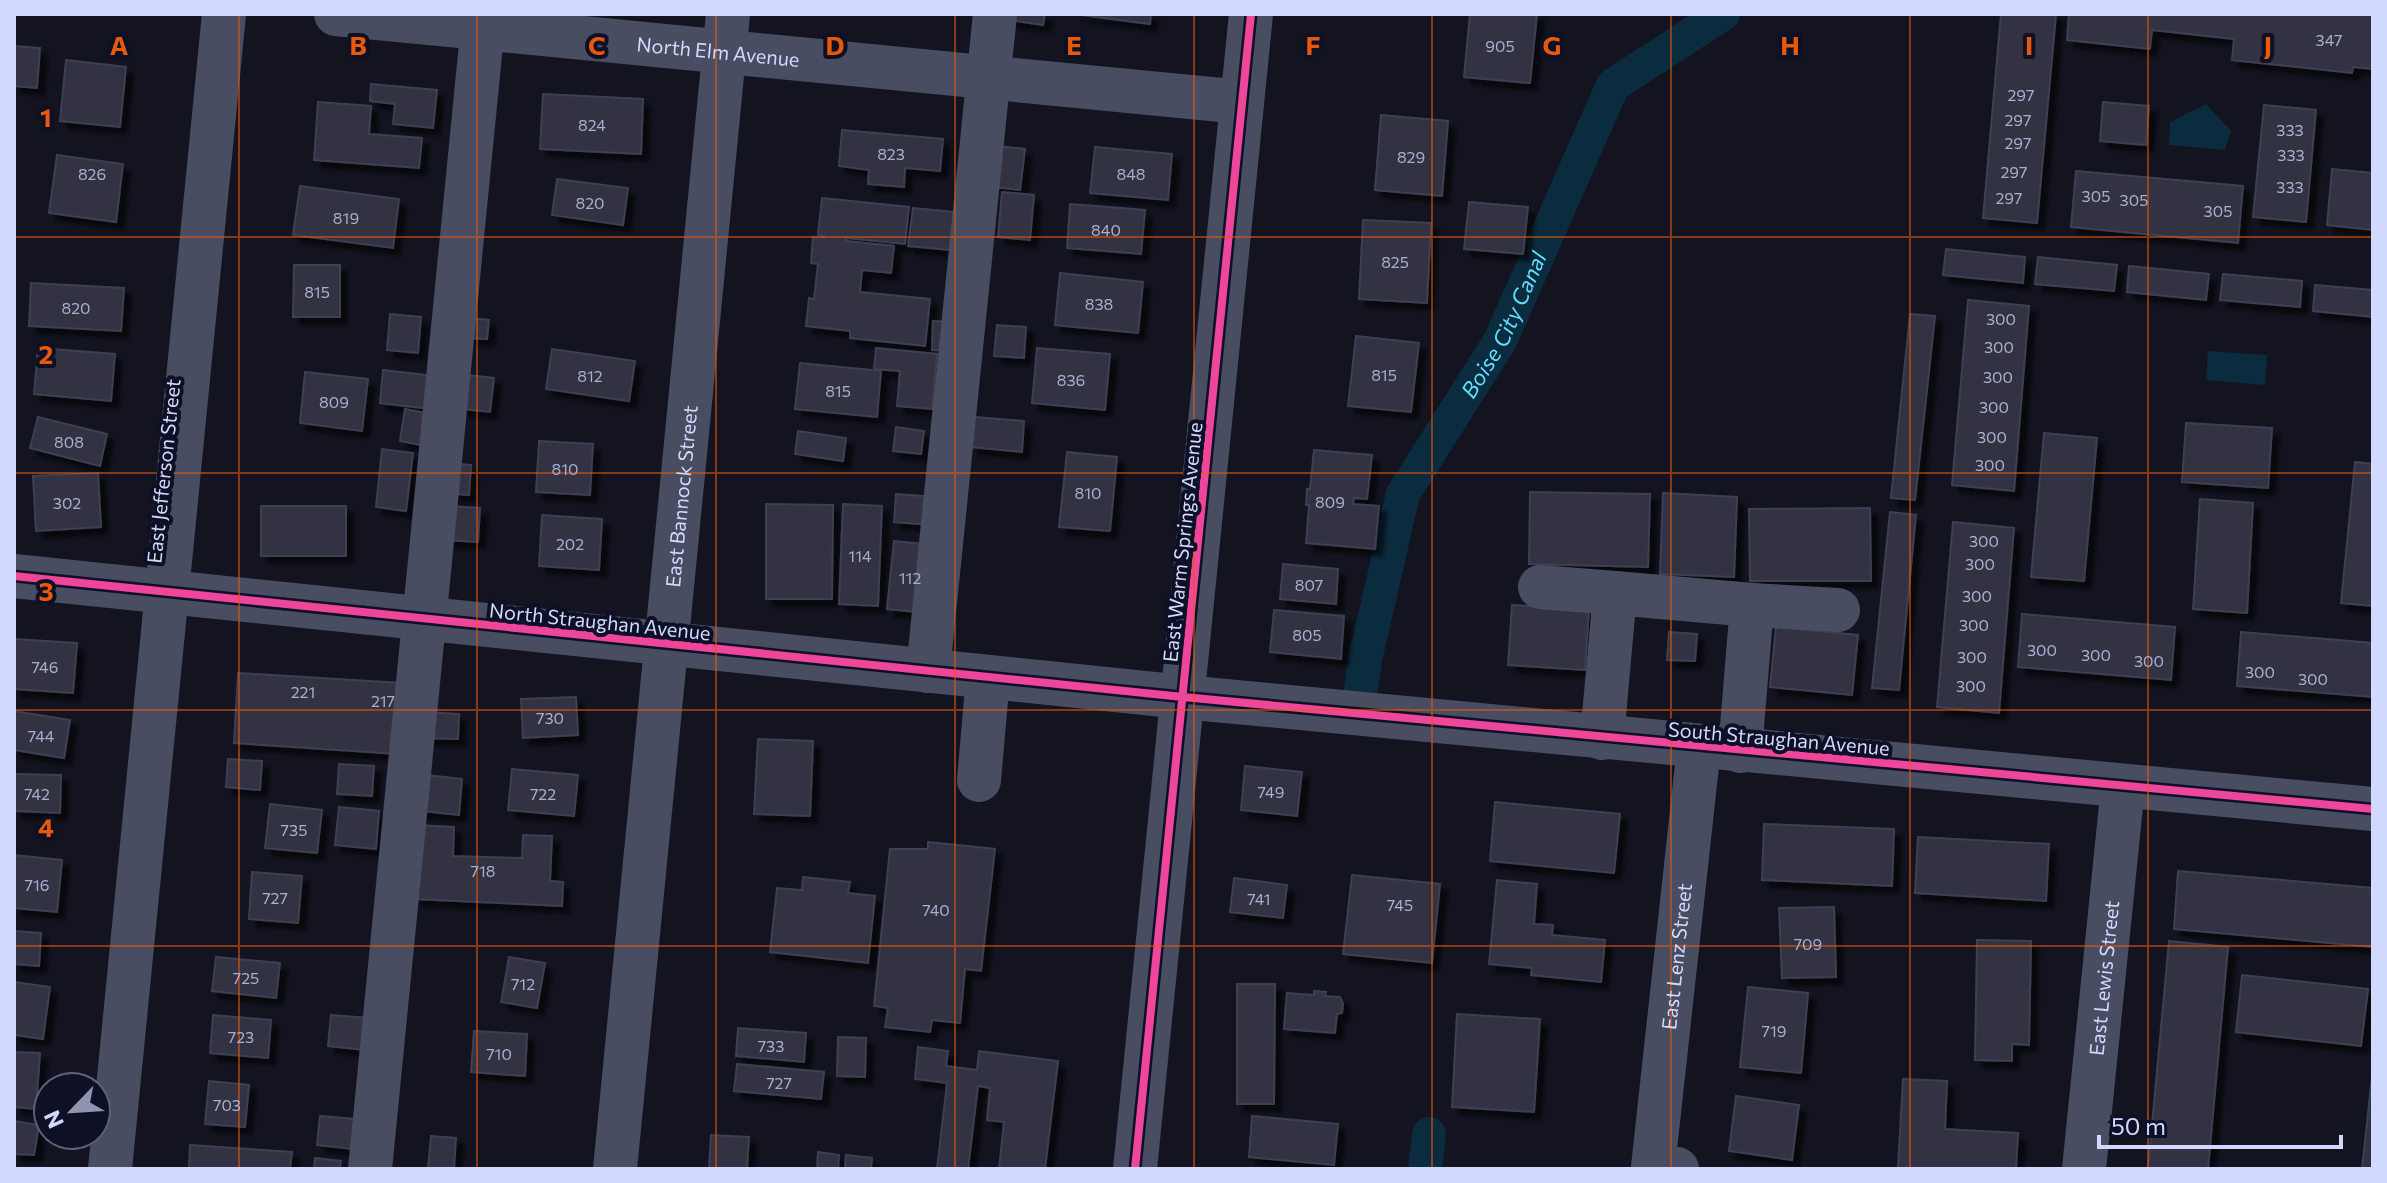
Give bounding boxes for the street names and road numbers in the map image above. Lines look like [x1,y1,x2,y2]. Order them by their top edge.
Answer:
street label: North Elm Avenue [636,31,801,71]
street label: East Jefferson Street [141,377,185,565]
street label: East Bannock Street [660,404,702,588]
street label: East Warm Springs Avenue [1157,421,1207,663]
street label: North Straughan Avenue [488,597,712,645]
street label: South Straughan Avenue [1667,716,1891,760]
street label: East Lenz Street [1656,882,1696,1031]
street label: East Lewis Street [2084,899,2123,1057]

